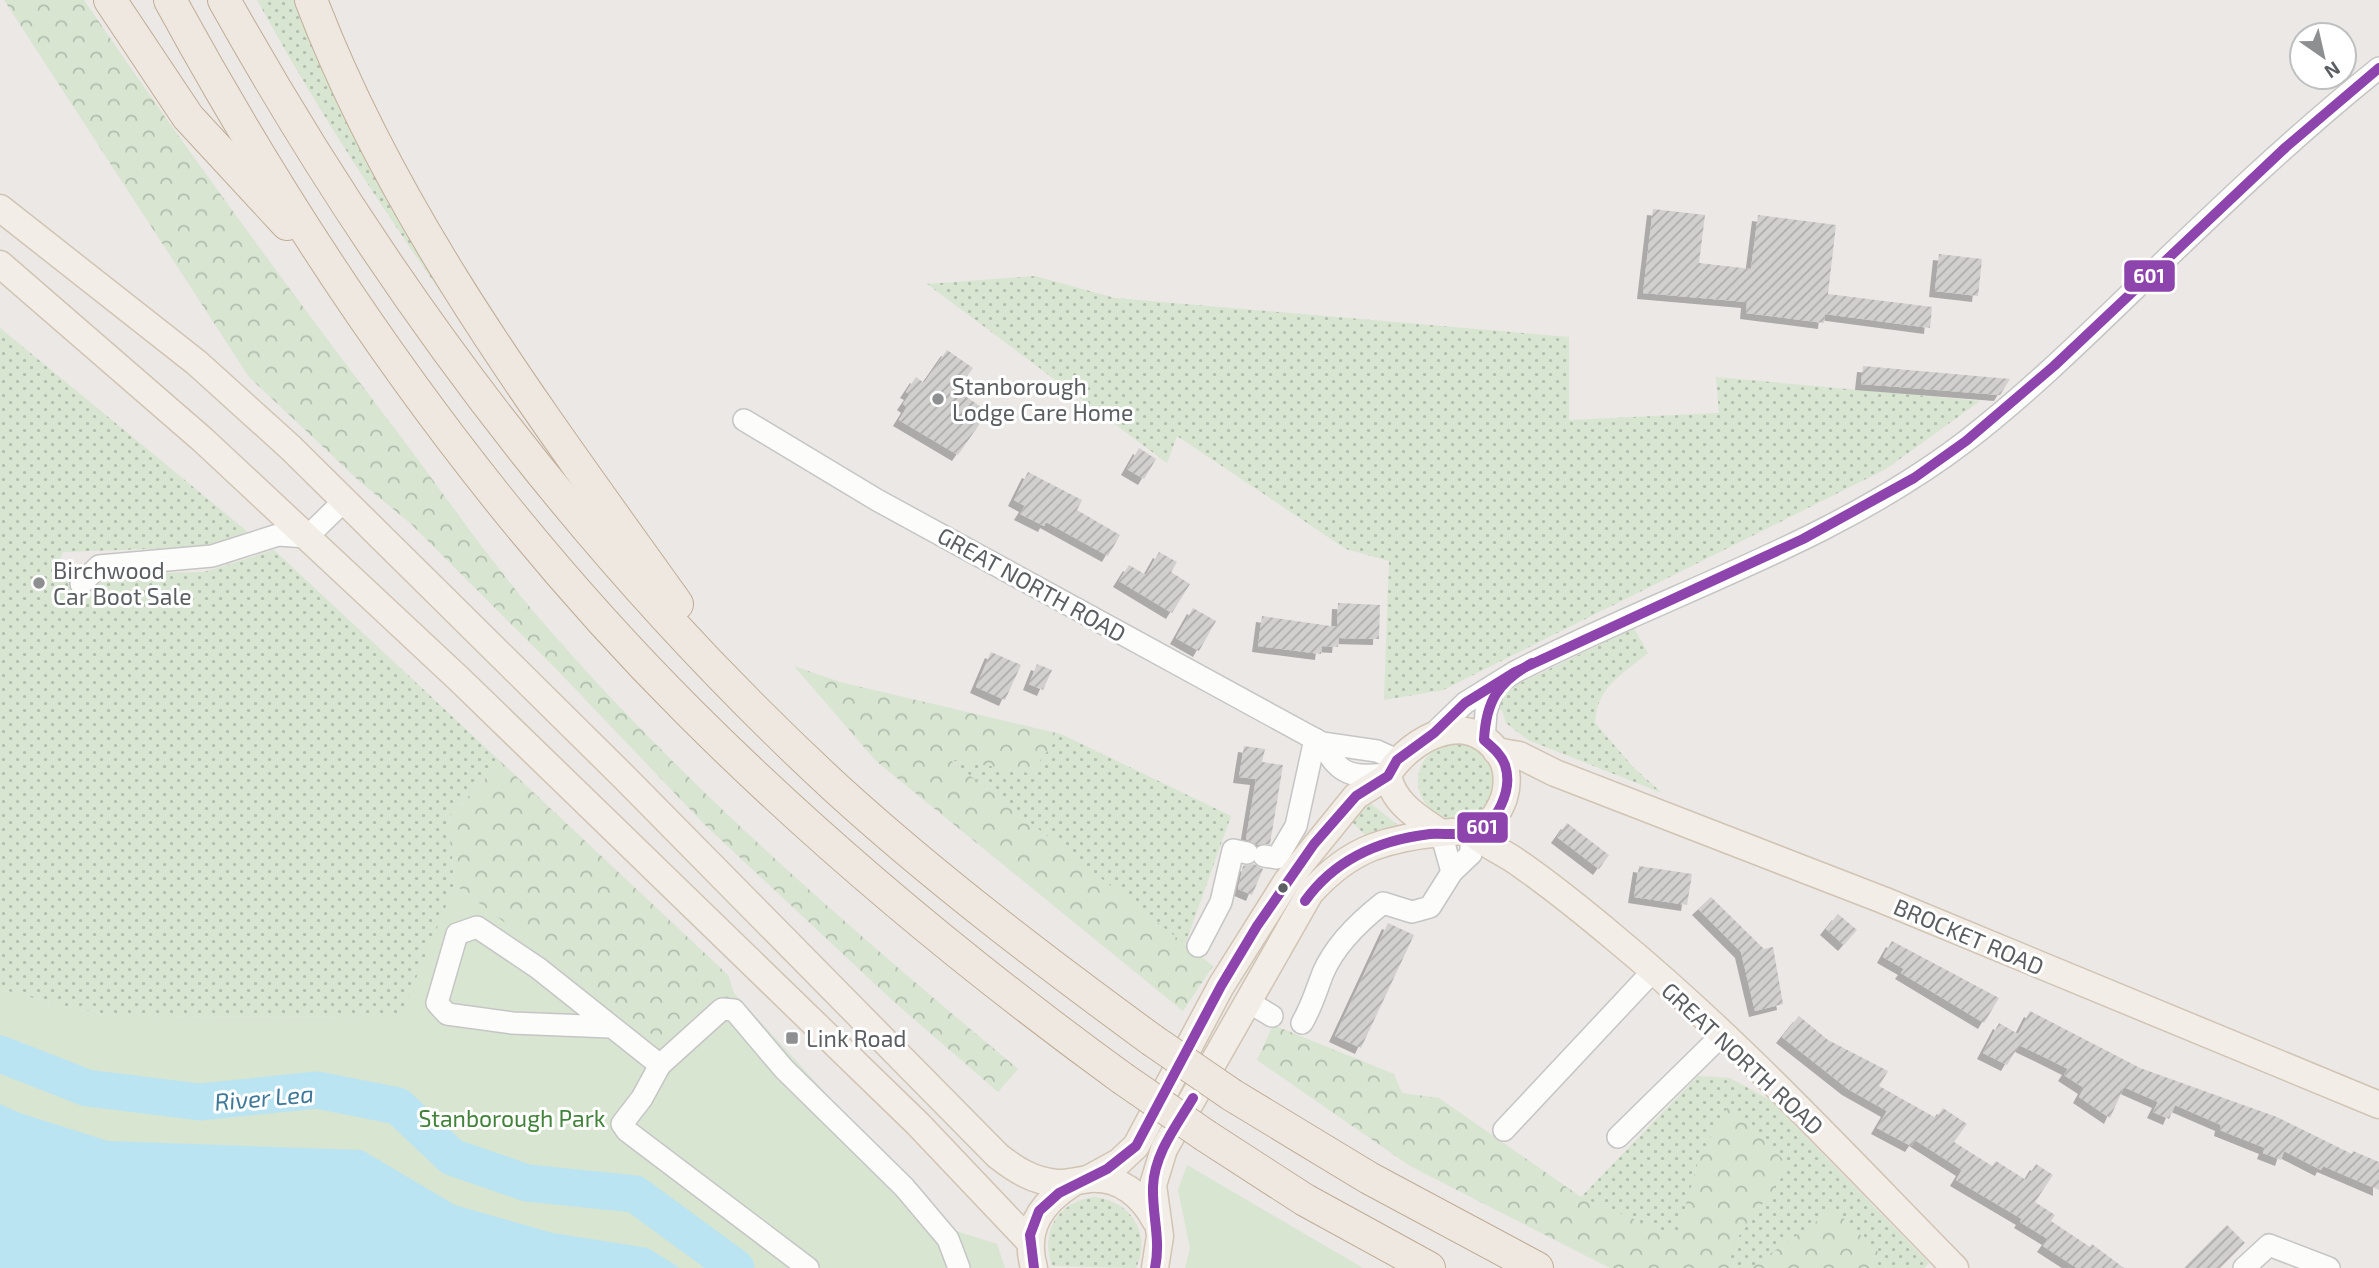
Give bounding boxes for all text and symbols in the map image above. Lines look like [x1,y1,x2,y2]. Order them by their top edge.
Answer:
north arrow [2288,21,2358,91]
text: N [2321,57,2345,84]
line badge: 601 [2123,259,2176,293]
text: 601 [2133,264,2165,287]
place label: Stanborough Lodge Care Home [952,372,1133,426]
marker: Stanborough Lodge Care Home [930,391,946,407]
street label: GREAT NORTH ROAD [933,521,1131,647]
place label: Birchwood Car Boot Sale [53,556,192,610]
marker: Birchwood Car Boot Sale [31,575,47,591]
line badge: 601 [1456,811,1509,844]
text: 601 [1466,815,1498,838]
unlabelled marker [1276,881,1290,895]
street label: BROCKET ROAD [1890,892,2048,980]
street label: GREAT NORTH ROAD [1656,976,1830,1140]
place label: Link Road [806,1024,906,1052]
marker: Link Road [784,1030,800,1046]
water label: River Lea [213,1078,315,1116]
park label: Stanborough Park [418,1104,606,1132]

